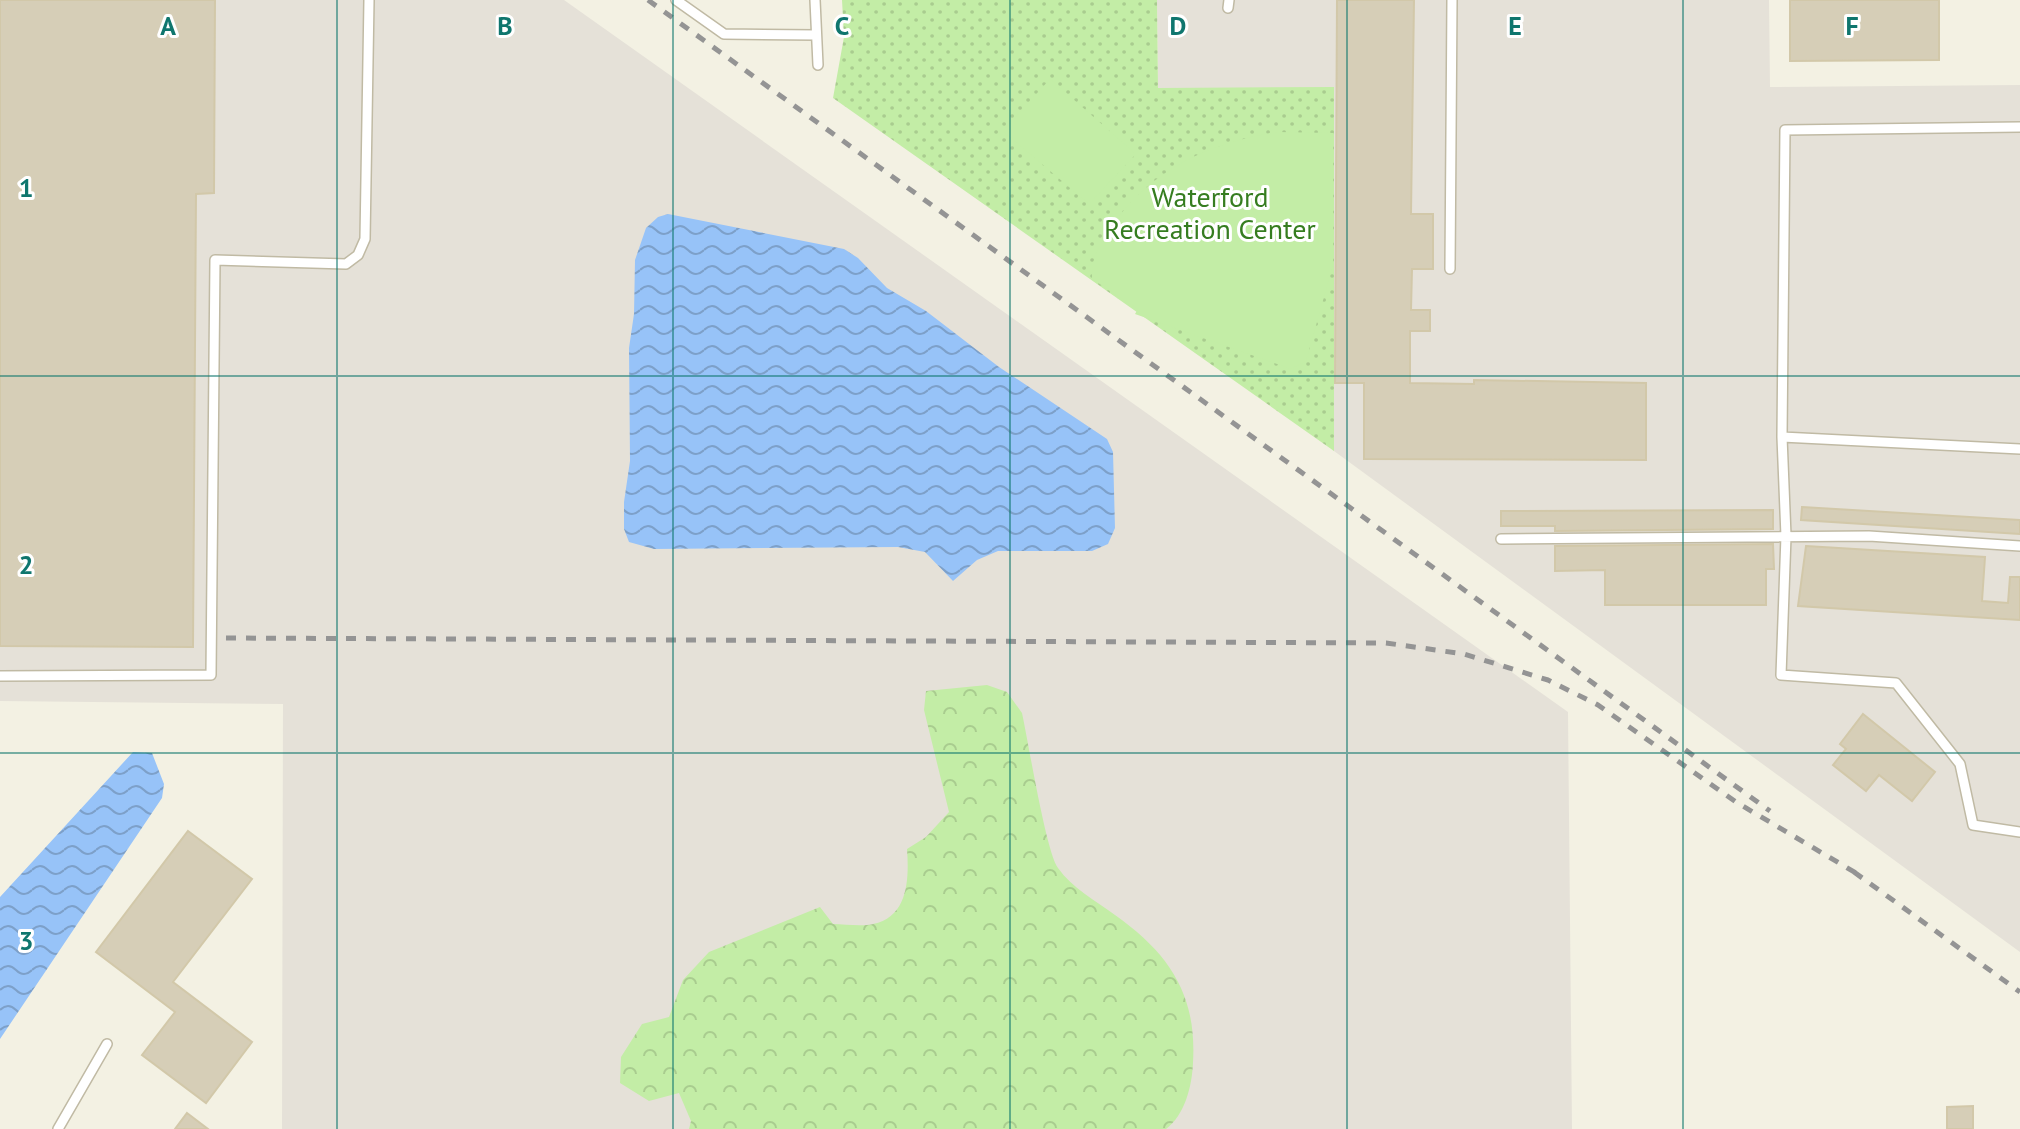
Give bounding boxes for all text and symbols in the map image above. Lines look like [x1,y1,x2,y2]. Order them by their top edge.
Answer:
text: A [160,9,176,42]
text: B [497,9,513,42]
text: C [835,9,849,42]
text: D [1170,9,1186,42]
text: E [1508,9,1522,42]
text: F [1845,9,1859,42]
text: 1 [19,171,33,204]
park label: Waterford Recreation Center [1104,178,1316,247]
text: 2 [19,548,33,581]
text: 3 [19,924,33,957]

